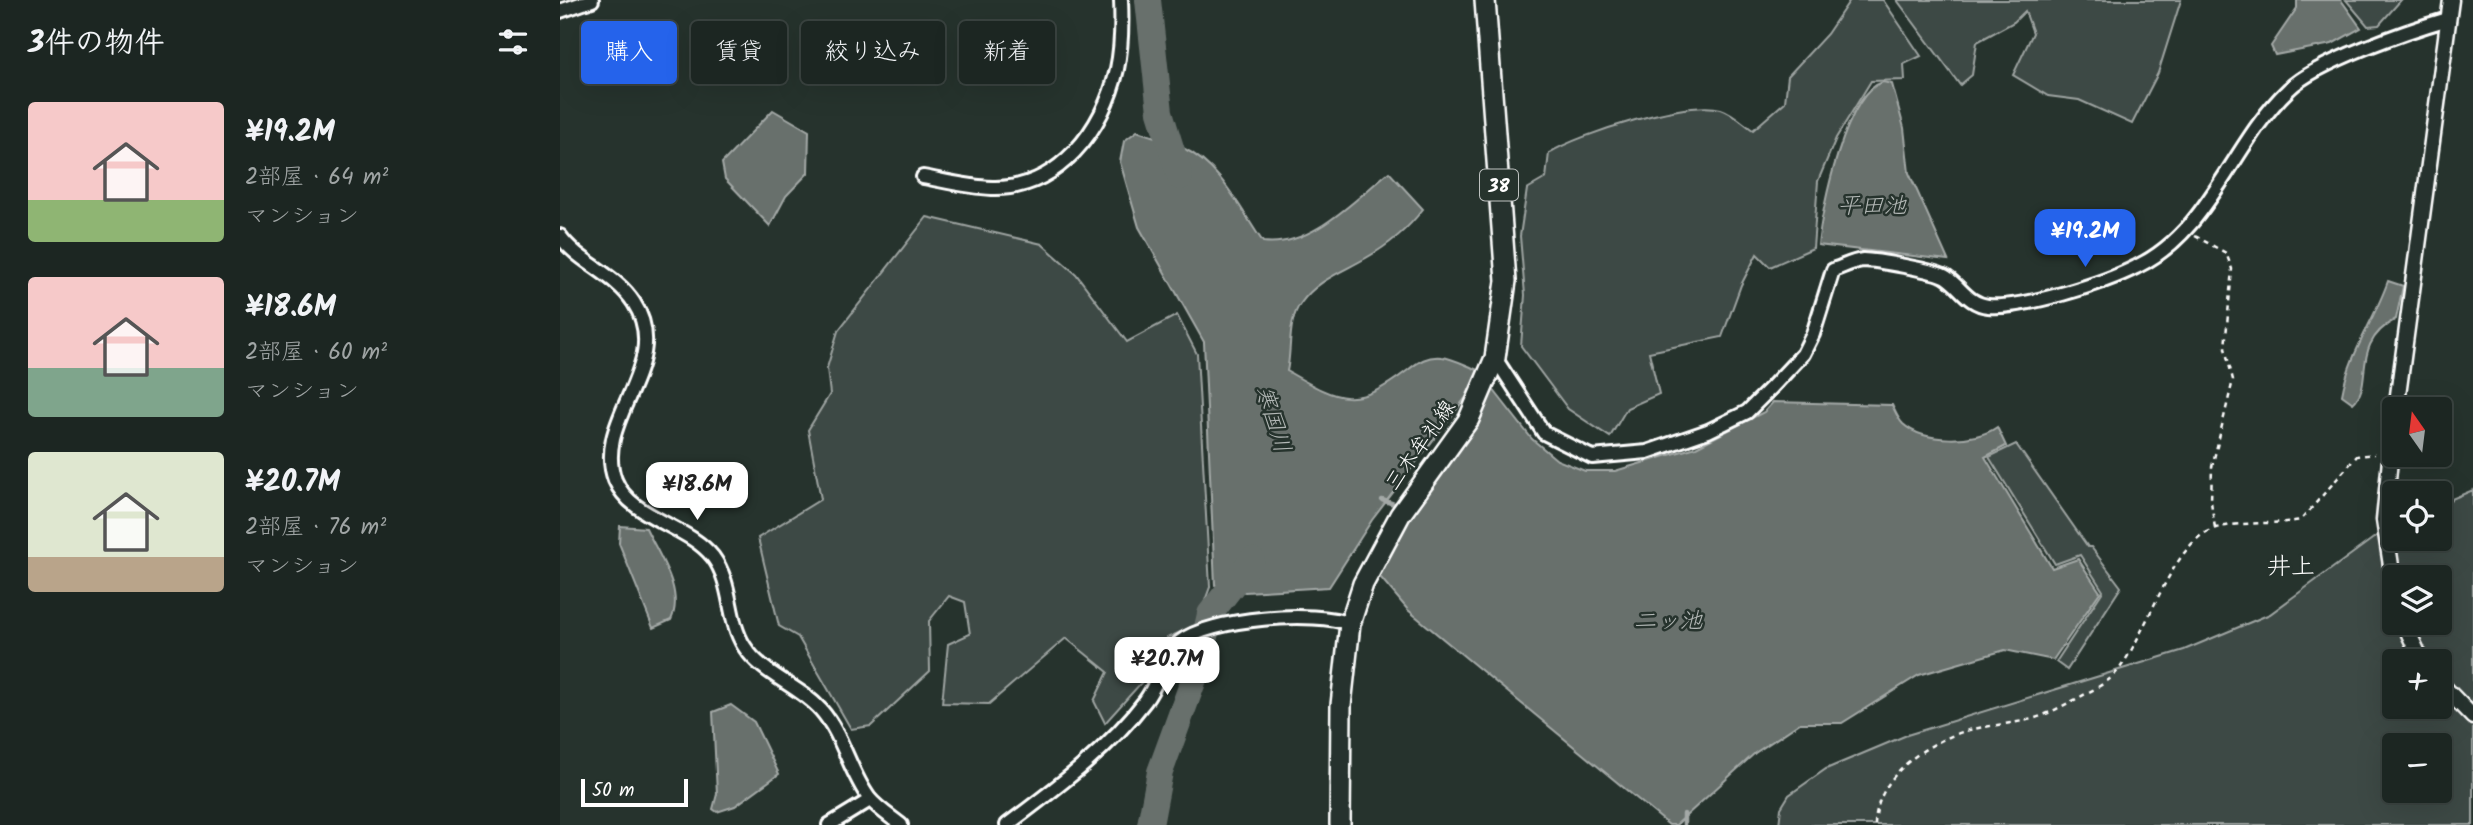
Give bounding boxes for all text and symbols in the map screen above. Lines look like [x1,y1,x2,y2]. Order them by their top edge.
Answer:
text: 3件の物件 [28,20,164,68]
chip: 購入 [581,21,677,84]
chip: 賃貸 [691,21,787,84]
chip: 絞り込み [801,21,945,84]
chip: 新着 [959,21,1055,84]
icon: filters [494,23,532,61]
text: ¥19.2M [245,109,335,157]
icon: home [84,130,168,214]
text: 2部屋 · 64 m² [245,160,388,196]
road number: 38 [1480,169,1518,200]
water label: 平田池 [1838,189,1908,225]
text: マンション [245,199,359,235]
pin: ¥19.2M [2028,210,2142,269]
text: ¥19.2M [2051,214,2119,250]
text: ¥18.6M [245,284,336,332]
icon: home [84,305,168,389]
text: 2部屋 · 60 m² [245,335,387,371]
text: マンション [245,374,359,410]
water label: 寒国川 [1245,381,1299,458]
street label: 三木牟礼線 [1378,393,1465,498]
north arrow [2382,397,2452,467]
map controls [2382,397,2452,803]
text: ¥20.7M [245,459,340,507]
pin: ¥18.6M [640,462,754,522]
text: ¥18.6M [662,467,732,503]
icon: home [84,480,168,564]
button: locate [2382,481,2452,551]
text: 2部屋 · 76 m² [245,510,386,546]
district label: 井上 [2267,548,2315,587]
text: マンション [245,549,359,585]
button: layers [2382,565,2452,635]
water label: 二ッ池 [1634,604,1704,640]
pin: ¥20.7M [1110,638,1224,697]
text: ¥20.7M [1130,642,1204,678]
button: + [2382,649,2452,719]
button: − [2382,733,2452,803]
scale bar [581,776,688,808]
text: 50 m [592,776,634,806]

